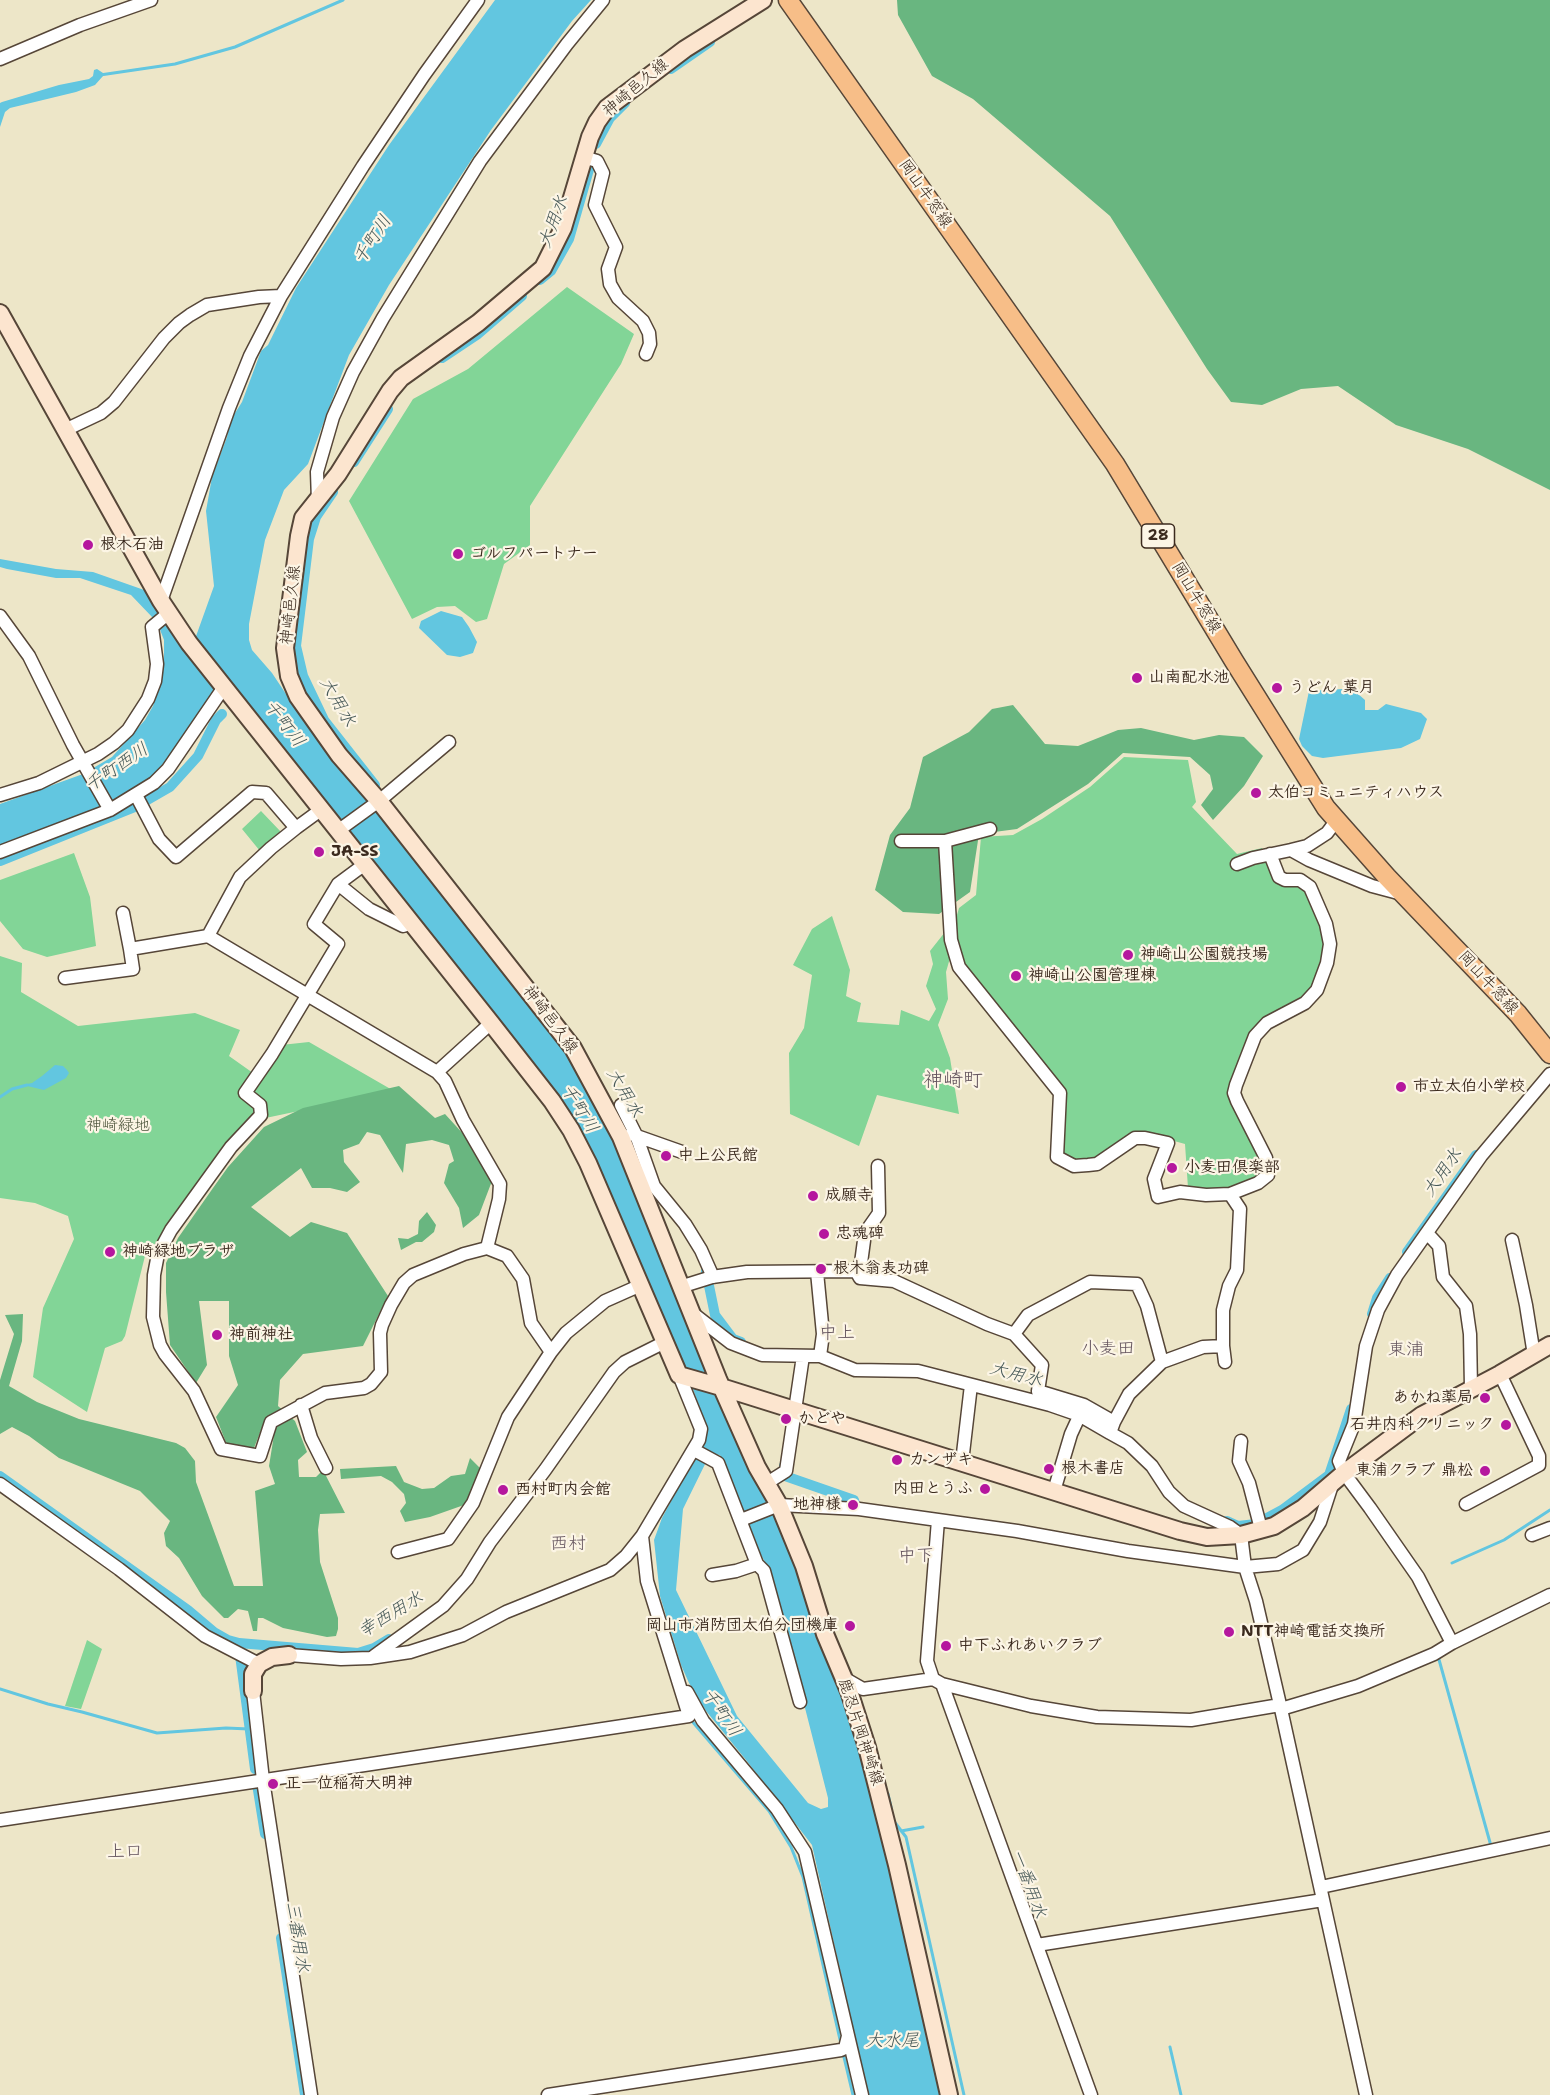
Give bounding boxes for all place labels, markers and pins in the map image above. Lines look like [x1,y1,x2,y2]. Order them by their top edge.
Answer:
place label: 根木石油 [100,535,164,555]
marker: 根木石油 [81,538,95,552]
place label: ゴルフパートナー [470,544,598,564]
marker: ゴルフパートナー [451,547,465,561]
place label: 山南配水池 [1149,668,1229,688]
marker: 山南配水池 [1130,671,1144,685]
place label: うどん 葉月 [1289,678,1375,698]
marker: うどん 葉月 [1270,681,1284,695]
place label: 太伯コミュニティハウス [1268,783,1444,803]
marker: 太伯コミュニティハウス [1249,786,1263,800]
place label: JA-SS [331,842,378,862]
marker: JA-SS [312,845,326,859]
place label: 神崎山公園競技場 [1140,945,1268,965]
marker: 神崎山公園競技場 [1121,948,1135,962]
place label: 神崎山公園管理棟 [1028,966,1156,986]
marker: 神崎山公園管理棟 [1009,969,1023,983]
place label: 市立太伯小学校 [1413,1077,1525,1097]
marker: 市立太伯小学校 [1394,1080,1408,1094]
place label: 中上公民館 [678,1146,758,1166]
marker: 中上公民館 [659,1149,673,1163]
place label: 小麦田倶楽部 [1184,1158,1280,1178]
marker: 小麦田倶楽部 [1165,1161,1179,1175]
place label: 成願寺 [825,1186,873,1206]
marker: 成願寺 [806,1189,820,1203]
place label: 忠魂碑 [836,1224,884,1244]
marker: 忠魂碑 [817,1227,831,1241]
place label: 神崎緑地プラザ [122,1242,234,1262]
marker: 神崎緑地プラザ [103,1245,117,1259]
place label: 根木翁表功碑 [833,1259,929,1279]
marker: 根木翁表功碑 [814,1262,828,1276]
place label: 神前神社 [229,1325,293,1345]
marker: 神前神社 [210,1328,224,1342]
place label: あかね薬局 [1393,1388,1473,1408]
marker: あかね薬局 [1478,1391,1492,1405]
place label: かどや [798,1409,846,1429]
marker: かどや [779,1412,793,1426]
place label: 石井内科クリニック [1350,1415,1494,1435]
marker: 石井内科クリニック [1499,1418,1513,1432]
place label: カンザキ [909,1450,973,1470]
marker: カンザキ [890,1453,904,1467]
place label: 根木書店 [1061,1459,1125,1479]
place label: 東浦クラブ 鼎松 [1355,1461,1473,1481]
marker: 根木書店 [1042,1462,1056,1476]
marker: 東浦クラブ 鼎松 [1478,1464,1492,1478]
place label: 内田とうふ [893,1479,973,1499]
place label: 西村町内会館 [515,1480,611,1500]
marker: 内田とうふ [978,1482,992,1496]
marker: 西村町内会館 [496,1483,510,1497]
place label: 地神様 [793,1495,841,1515]
marker: 地神様 [846,1498,860,1512]
place label: 岡山市消防団太伯分団機庫 [646,1616,838,1636]
marker: 岡山市消防団太伯分団機庫 [843,1619,857,1633]
place label: NTT神崎電話交換所 [1241,1622,1385,1642]
marker: NTT神崎電話交換所 [1222,1625,1236,1639]
place label: 中下ふれあいクラブ [958,1636,1102,1656]
marker: 中下ふれあいクラブ [939,1639,953,1653]
place label: 正一位稲荷大明神 [285,1774,413,1794]
marker: 正一位稲荷大明神 [266,1777,280,1791]

